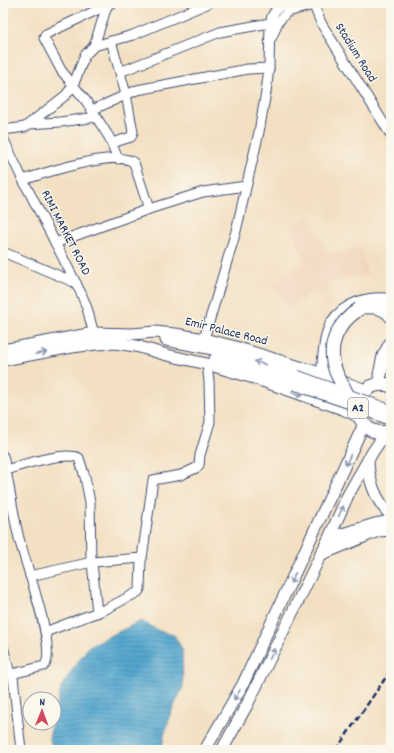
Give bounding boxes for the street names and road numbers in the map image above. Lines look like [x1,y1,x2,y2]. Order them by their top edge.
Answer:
street label: Stadium Road [329,20,381,86]
street label: RIMI MARKET ROAD [35,187,95,279]
street label: Emir Palace Road [183,313,269,351]
road number: A2 [348,398,368,418]

